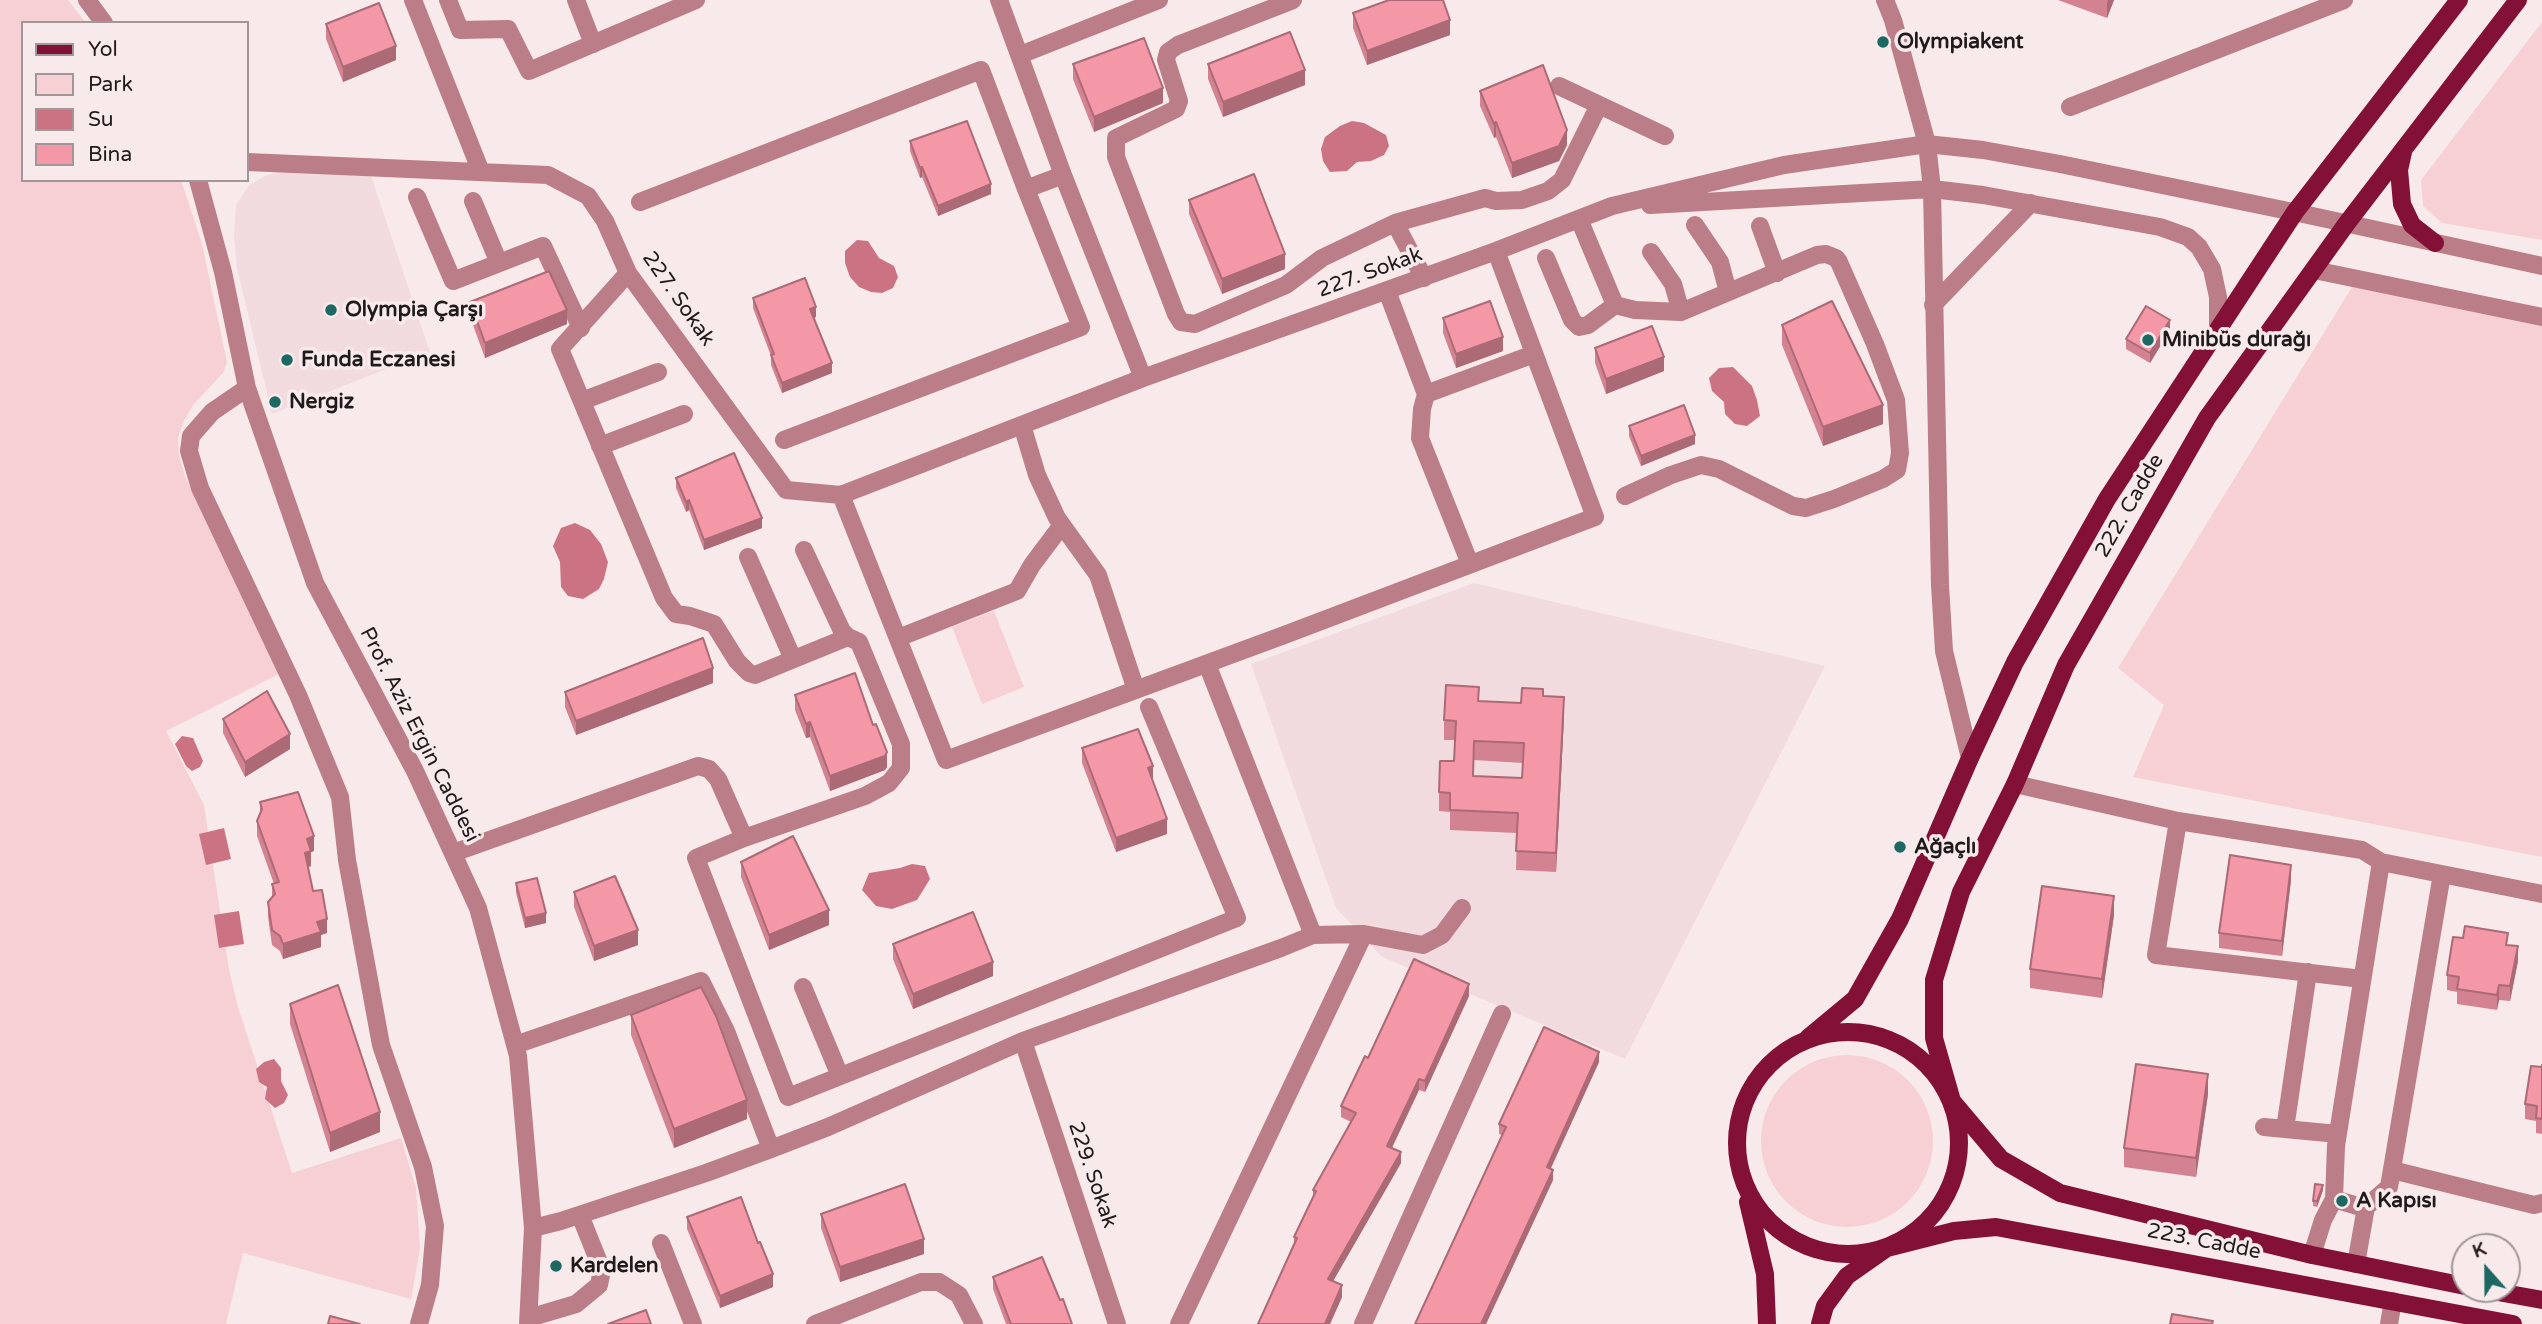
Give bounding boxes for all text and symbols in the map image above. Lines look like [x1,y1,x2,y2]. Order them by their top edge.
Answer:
legend [21,21,248,182]
place label: Olympiakent [1897,29,2024,55]
marker: Olympiakent [1875,34,1891,50]
text: Yol [88,37,118,62]
text: Park [88,72,133,97]
text: Su [88,107,114,132]
text: Bina [88,142,132,167]
street label: 227. Sokak [1314,242,1426,304]
street label: 227. Sokak [636,247,720,351]
place label: Olympia Çarşı [345,297,483,323]
marker: Olympia Çarşı [323,302,339,318]
place label: Minibüs durağı [2162,327,2311,353]
marker: Minibüs durağı [2140,332,2156,348]
place label: Funda Eczanesi [301,347,456,373]
marker: Funda Eczanesi [279,352,295,368]
place label: Nergiz [289,389,354,415]
marker: Nergiz [267,394,283,410]
street label: 222. Cadde [2090,450,2170,562]
street label: Prof. Aziz Ergin Caddesi [354,623,484,847]
place label: Ağaçlı [1914,834,1976,860]
marker: Ağaçlı [1892,839,1908,855]
street label: 229. Sokak [1062,1119,1122,1231]
place label: A Kapısı [2356,1188,2437,1214]
marker: A Kapısı [2334,1193,2350,1209]
street label: 223. Cadde [2145,1219,2263,1265]
north arrow [2451,1233,2521,1303]
text: K [2469,1238,2489,1263]
place label: Kardelen [570,1253,659,1279]
marker: Kardelen [548,1258,564,1274]

